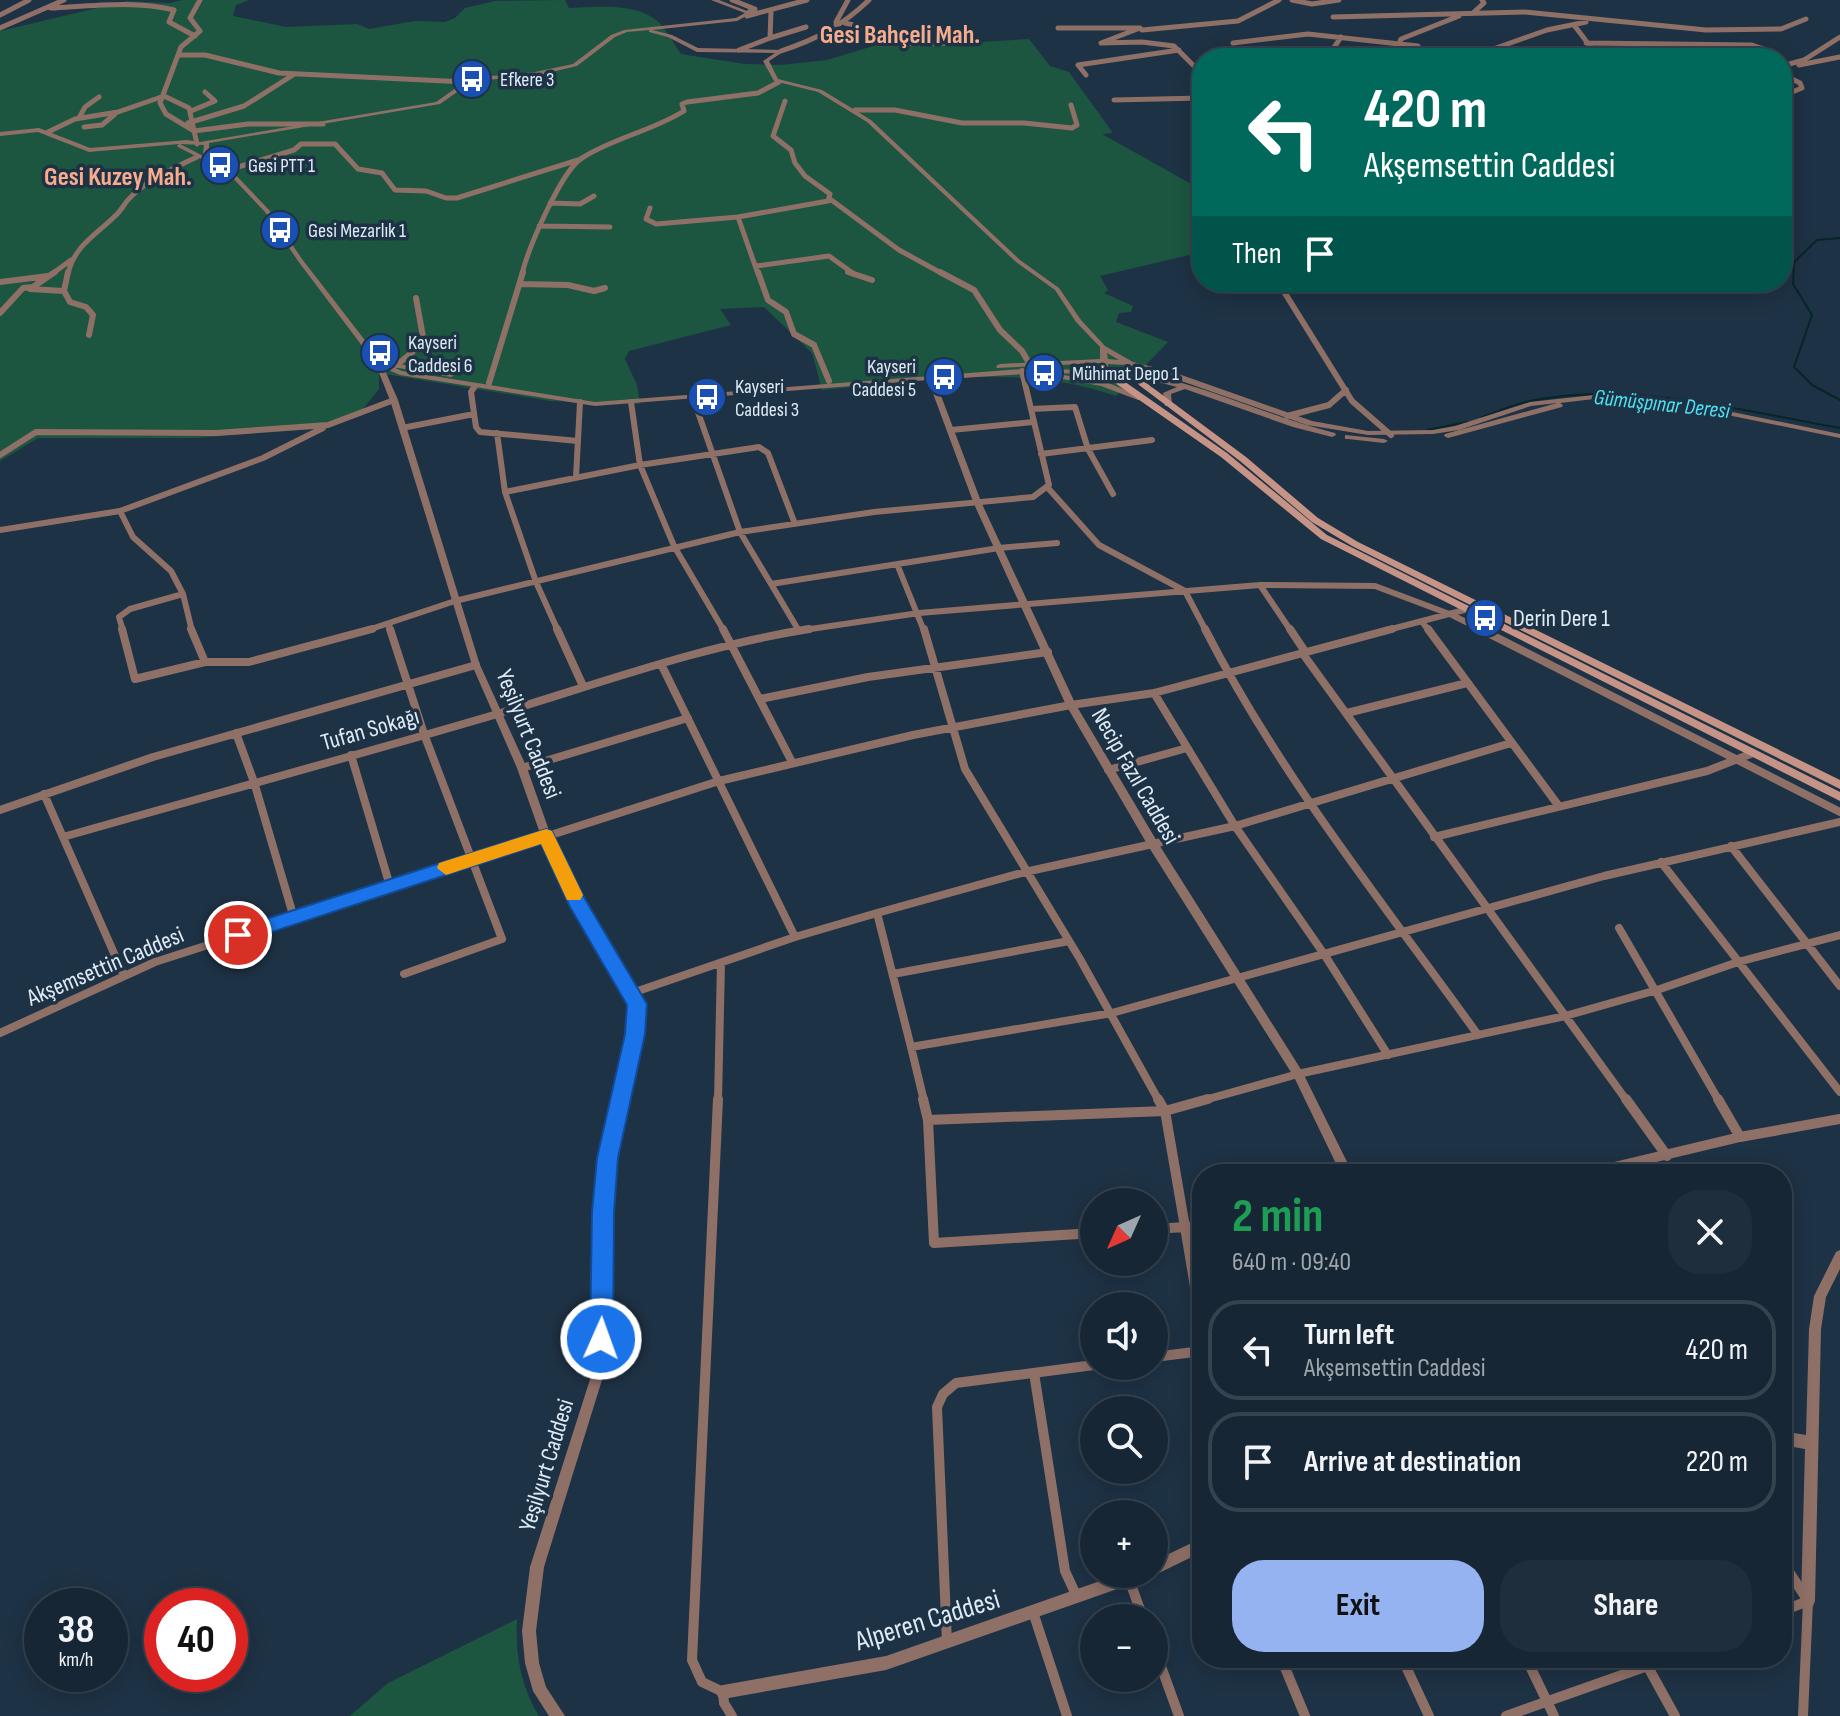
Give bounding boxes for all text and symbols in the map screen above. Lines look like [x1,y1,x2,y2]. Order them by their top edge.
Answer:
district label: Gesi Bahçeli Mah. [820,20,980,51]
bus stop icon: Efkere 3 [451,58,493,100]
place label: Efkere 3 [500,68,554,92]
text: 420 m [1364,77,1487,144]
icon: left [1232,80,1336,184]
bus stop icon: Gesi PTT 1 [199,144,241,186]
text: Akşemsettin Caddesi [1364,145,1616,188]
place label: Gesi PTT 1 [248,154,315,178]
district label: Gesi Kuzey Mah. [44,162,192,193]
bus stop icon: Gesi Mezarlık 1 [259,209,301,251]
place label: Gesi Mezarlık 1 [308,219,406,243]
icon: arrive [1298,232,1342,276]
text: Then [1232,236,1282,272]
place label: Kayseri Caddesi 6 [408,331,473,378]
bus stop icon: Kayseri Caddesi 6 [359,332,401,374]
bus stop icon: Mühimat Depo 1 [1023,352,1065,394]
place label: Kayseri Caddesi 5 [852,355,916,402]
bus stop icon: Kayseri Caddesi 5 [923,356,965,398]
place label: Mühimat Depo 1 [1072,362,1179,386]
place label: Kayseri Caddesi 3 [735,375,799,422]
bus stop icon: Kayseri Caddesi 3 [686,376,728,418]
water label: Gümüşpınar Deresi [1593,384,1732,425]
bus stop icon: Derin Dere 1 [1464,597,1506,639]
place label: Derin Dere 1 [1513,604,1610,633]
street label: Yeşilyurt Caddesi [489,665,568,803]
street label: Tufan Sokağı [318,702,423,757]
street label: Necip Fazıl Caddesi [1085,703,1186,849]
pin [204,901,272,969]
icon: arrive [216,913,260,957]
street label: Akşemsettin Caddesi [21,920,188,1013]
north arrow [1080,1188,1168,1276]
map controls [1080,1188,1168,1692]
text: 2 min [1232,1188,1323,1245]
button: close [1668,1190,1752,1274]
text: 640 m · 09:40 [1232,1247,1351,1278]
button: sound [1080,1292,1168,1380]
position arrow [559,1297,643,1381]
text: Turn left [1304,1317,1394,1353]
icon: left [1236,1328,1280,1372]
text: 420 m [1686,1332,1748,1368]
text: Akşemsettin Caddesi [1304,1353,1486,1384]
street label: Yeşilyurt Caddesi [513,1395,580,1535]
button: search [1080,1396,1168,1484]
icon: arrive [1236,1440,1280,1484]
text: Arrive at destination [1304,1444,1521,1480]
text: 220 m [1686,1444,1748,1480]
button: + [1080,1500,1168,1588]
button: Exit [1232,1560,1484,1652]
button: Share [1500,1560,1752,1652]
street label: Alperen Caddesi [850,1583,1004,1658]
speed limit sign: 40 [144,1588,248,1692]
button: − [1080,1604,1168,1692]
text: 38 [58,1606,94,1654]
text: km/h [59,1648,93,1672]

